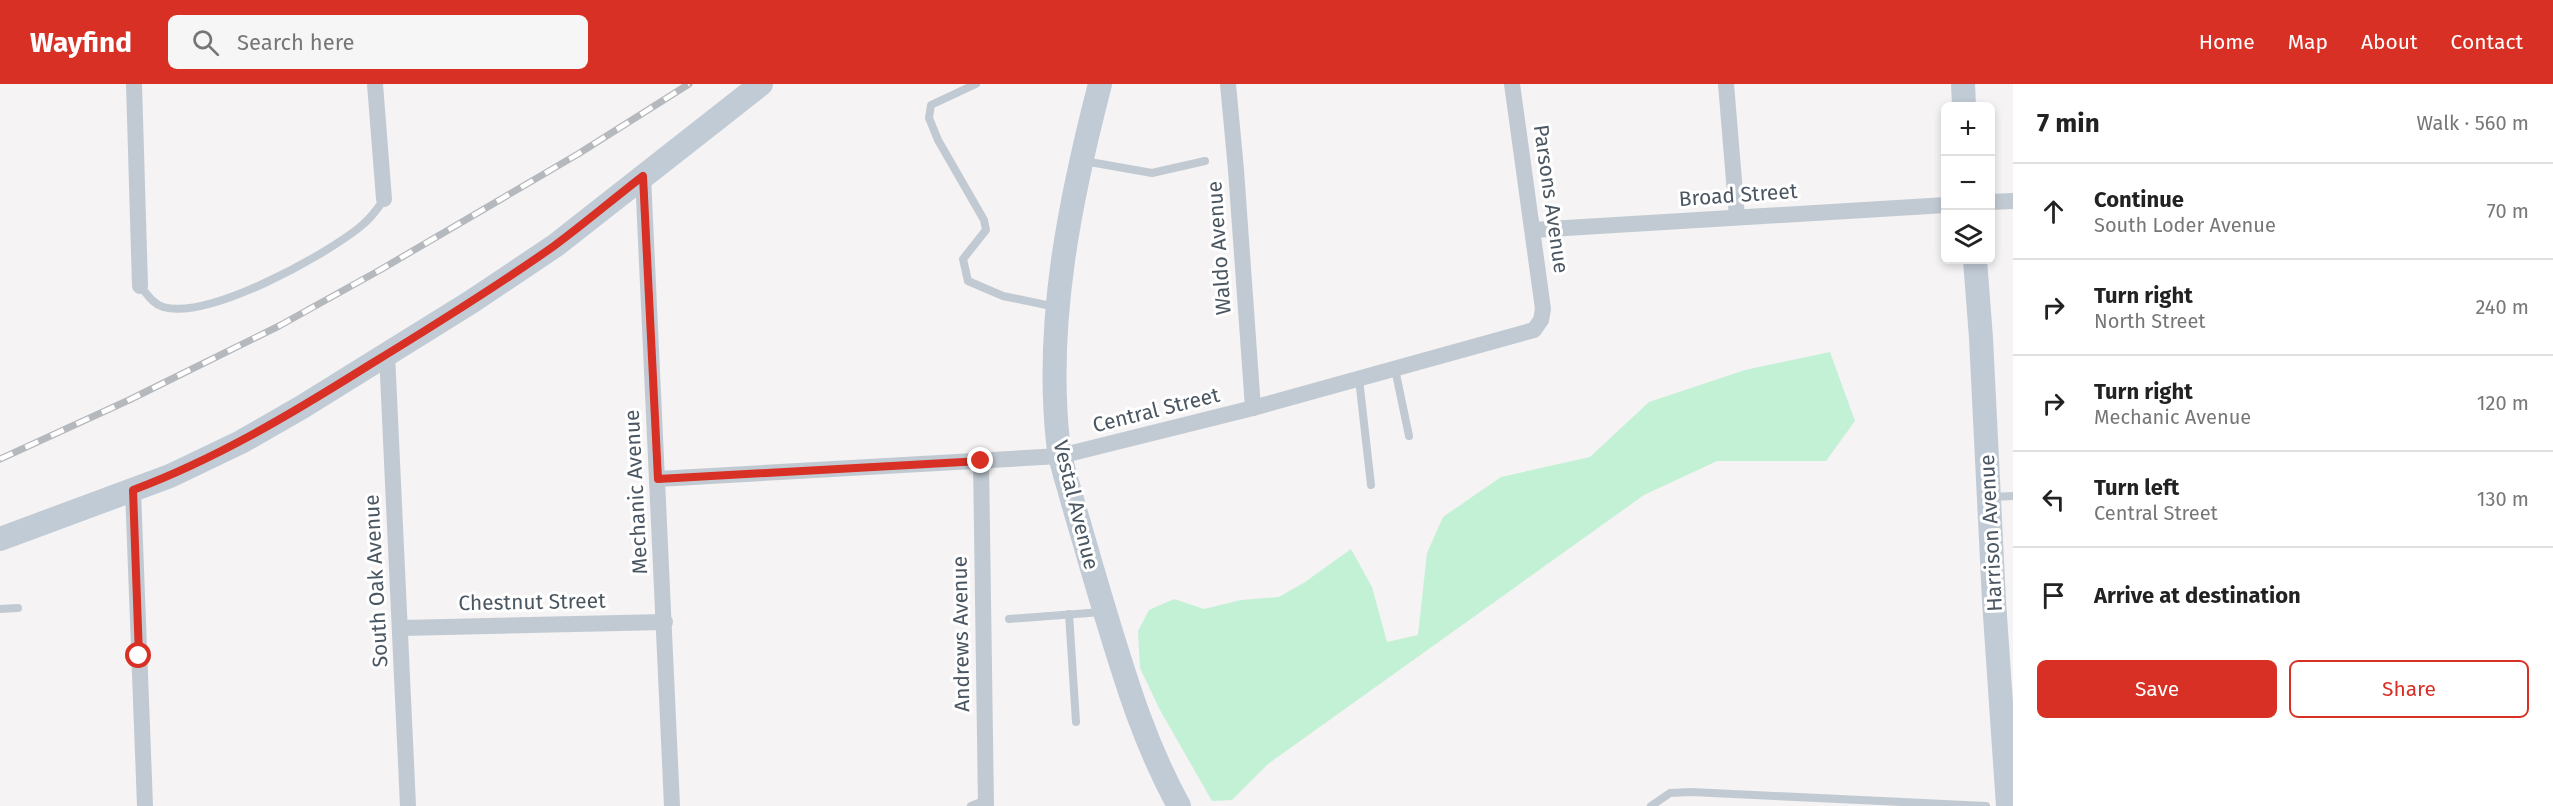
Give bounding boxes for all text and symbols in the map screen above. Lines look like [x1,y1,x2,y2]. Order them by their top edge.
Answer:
search box [168,15,588,69]
text: Wayfind [30,26,132,59]
icon: search [189,26,222,59]
text: Search here [237,29,355,56]
text: Home [2199,29,2255,55]
text: Map [2288,29,2328,55]
text: About [2361,29,2418,55]
text: Contact [2451,29,2523,55]
map controls [1941,102,1995,264]
button: + [1941,102,1995,156]
text: 7 min [2037,108,2100,139]
text: Walk · 560 m [2417,111,2529,135]
street label: Parsons Avenue [1528,123,1574,275]
button: − [1941,156,1995,210]
street label: Broad Street [1678,178,1799,212]
street label: Waldo Avenue [1201,180,1237,316]
text: Continue [2094,186,2184,213]
icon: ahead [2037,195,2070,228]
text: 70 m [2487,199,2529,223]
button: layers [1941,210,1995,264]
text: South Loder Avenue [2094,213,2276,237]
text: Turn right [2094,282,2193,309]
icon: right [2037,291,2070,324]
text: 240 m [2475,295,2529,319]
text: North Street [2094,309,2206,333]
text: Turn right [2094,378,2193,405]
street label: Central Street [1090,382,1223,438]
icon: right [2037,387,2070,420]
text: 120 m [2477,391,2529,415]
text: Mechanic Avenue [2094,405,2251,429]
street label: Mechanic Avenue [619,409,653,575]
street label: Vestal Avenue [1047,438,1105,572]
route end [967,447,993,473]
street label: Harrison Avenue [1974,454,2008,612]
text: Turn left [2094,474,2179,501]
icon: left [2037,483,2070,516]
text: 130 m [2477,487,2529,511]
street label: South Oak Avenue [358,494,394,668]
text: Central Street [2094,501,2218,525]
street label: Andrews Avenue [947,556,975,712]
icon: arrive [2037,579,2070,612]
text: Arrive at destination [2094,582,2301,609]
street label: Chestnut Street [458,588,606,616]
route start [125,642,151,668]
button: Save [2037,660,2277,718]
button: Share [2289,660,2529,718]

